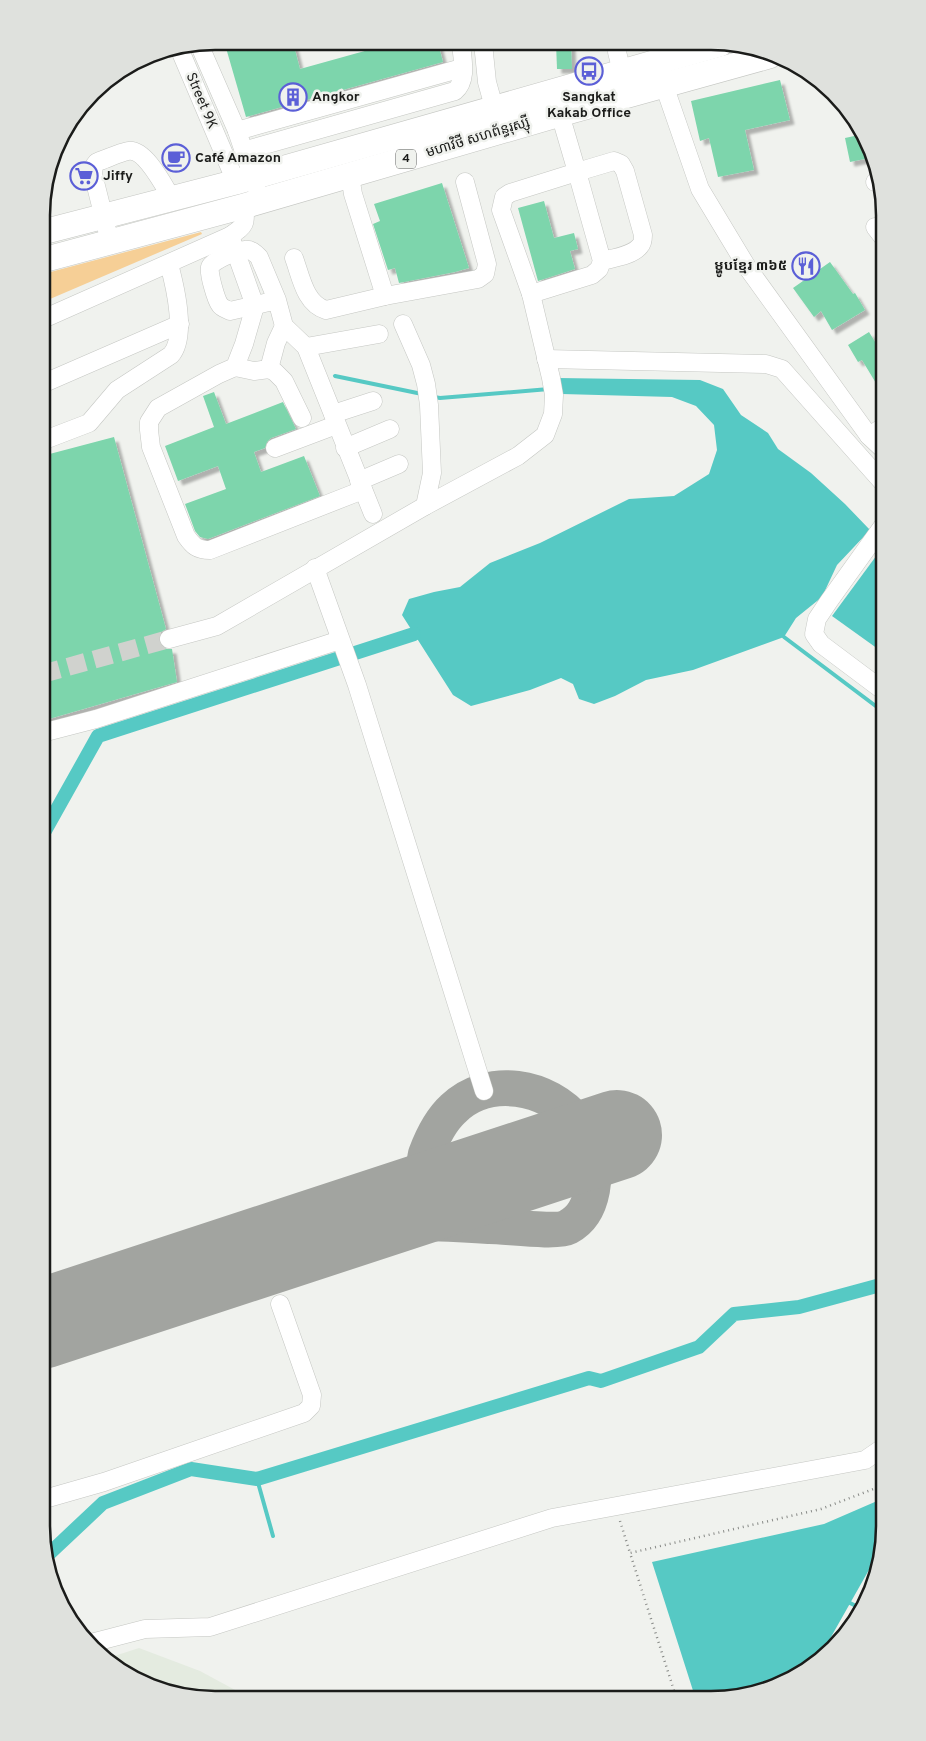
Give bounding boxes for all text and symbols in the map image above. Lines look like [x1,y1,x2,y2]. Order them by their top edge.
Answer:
bus stop icon: Sangkat Kakab Office [574,56,604,86]
street label: Street 9K [182,70,220,132]
building icon: Angkor [278,82,308,112]
place label: Angkor [312,89,360,106]
place label: Sangkat Kakab Office [547,89,631,122]
street label: មហាវិថី សហព័ន្ធរុស្ស៊ី [424,113,532,163]
cafe icon: Café Amazon [161,143,191,173]
place label: Café Amazon [195,150,281,167]
road number: 4 [396,150,416,168]
supermarket icon: Jiffy [69,161,99,191]
place label: Jiffy [103,168,133,185]
restaurant icon: ម្ហូបខ្មែរ ៣៦៥ [791,251,821,281]
place label: ម្ហូបខ្មែរ ៣៦៥ [714,258,787,278]

